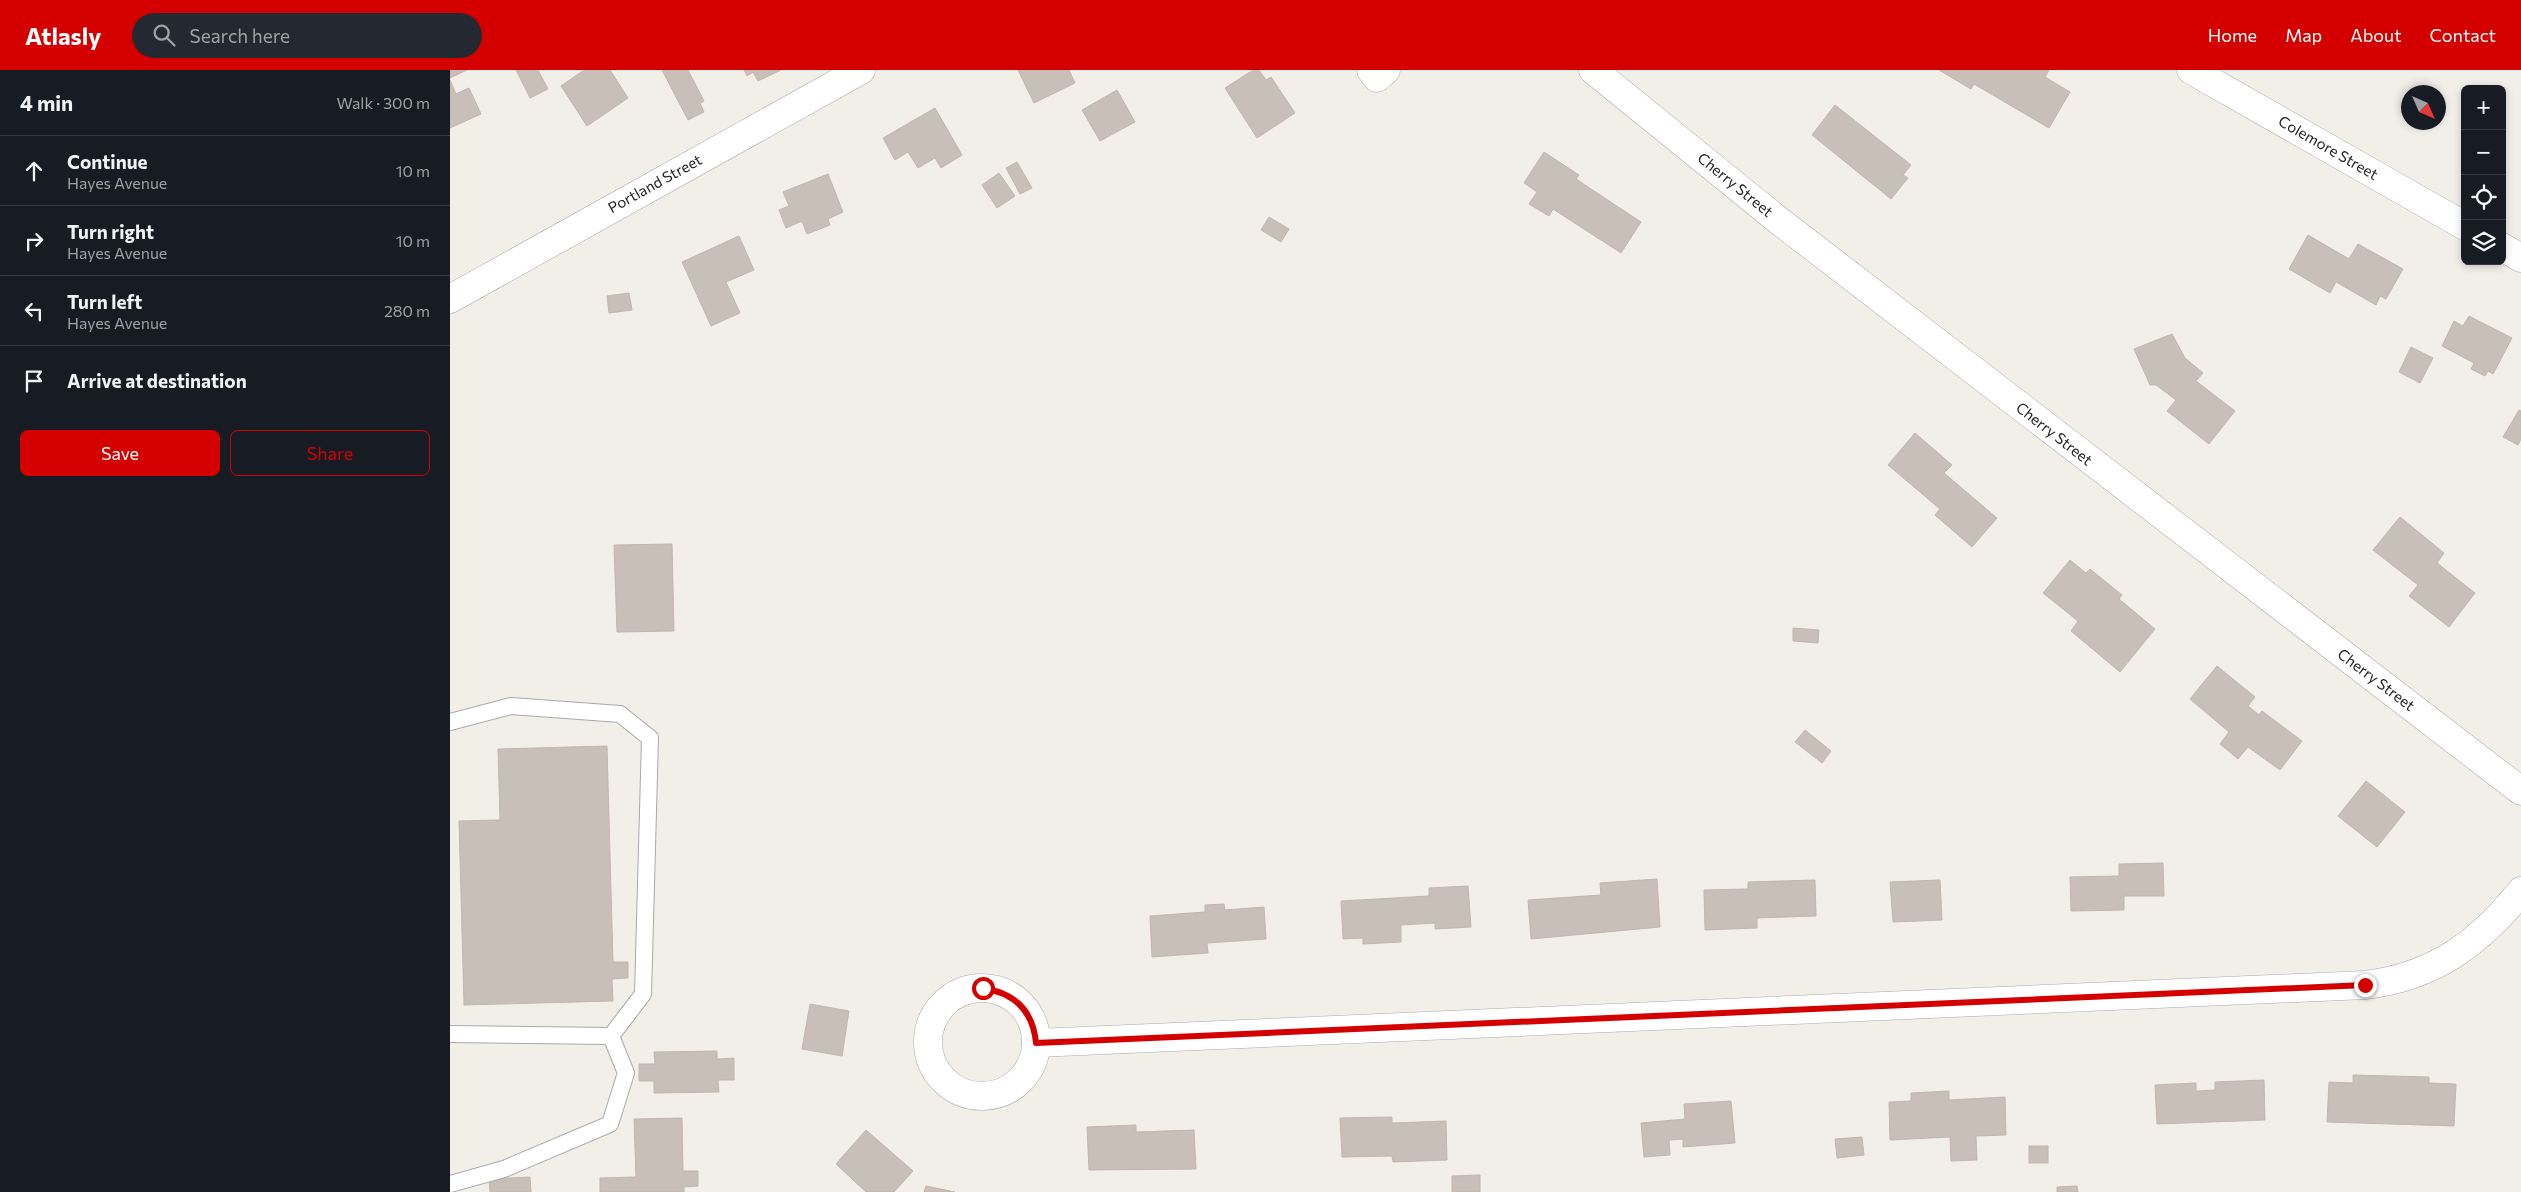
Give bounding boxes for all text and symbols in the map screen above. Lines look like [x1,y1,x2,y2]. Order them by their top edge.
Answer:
search box [132,13,482,58]
text: Atlasly [25,21,102,50]
icon: search [150,21,178,49]
text: Search here [190,24,290,47]
text: Home [2208,24,2257,46]
text: Map [2285,24,2322,46]
text: About [2350,24,2402,46]
text: Contact [2430,24,2496,46]
north arrow [2401,85,2446,130]
map controls [2461,85,2506,265]
button: + [2461,85,2506,130]
text: 4 min [20,90,73,115]
text: Walk · 300 m [336,93,430,112]
street label: Colemore Street [2276,111,2381,183]
button: − [2461,130,2506,175]
street label: Cherry Street [1694,148,1777,220]
text: Continue [67,150,147,173]
street label: Portland Street [604,150,705,216]
icon: ahead [20,157,48,185]
text: 10 m [396,161,430,180]
text: Hayes Avenue [67,173,167,192]
button: locate [2461,175,2506,220]
text: Turn right [67,220,154,243]
button: layers [2461,220,2506,265]
icon: right [20,227,48,255]
text: 10 m [396,231,430,250]
text: Hayes Avenue [67,243,167,262]
text: Turn left [67,290,142,313]
icon: left [20,297,48,325]
text: 280 m [384,301,430,320]
text: Hayes Avenue [67,313,167,332]
icon: arrive [20,367,48,395]
text: Arrive at destination [67,369,247,392]
street label: Cherry Street [2013,398,2096,469]
button: Save [20,430,220,476]
button: Share [230,430,430,476]
street label: Cherry Street [2335,644,2419,714]
route end [2354,974,2377,997]
route start [972,977,995,1000]

